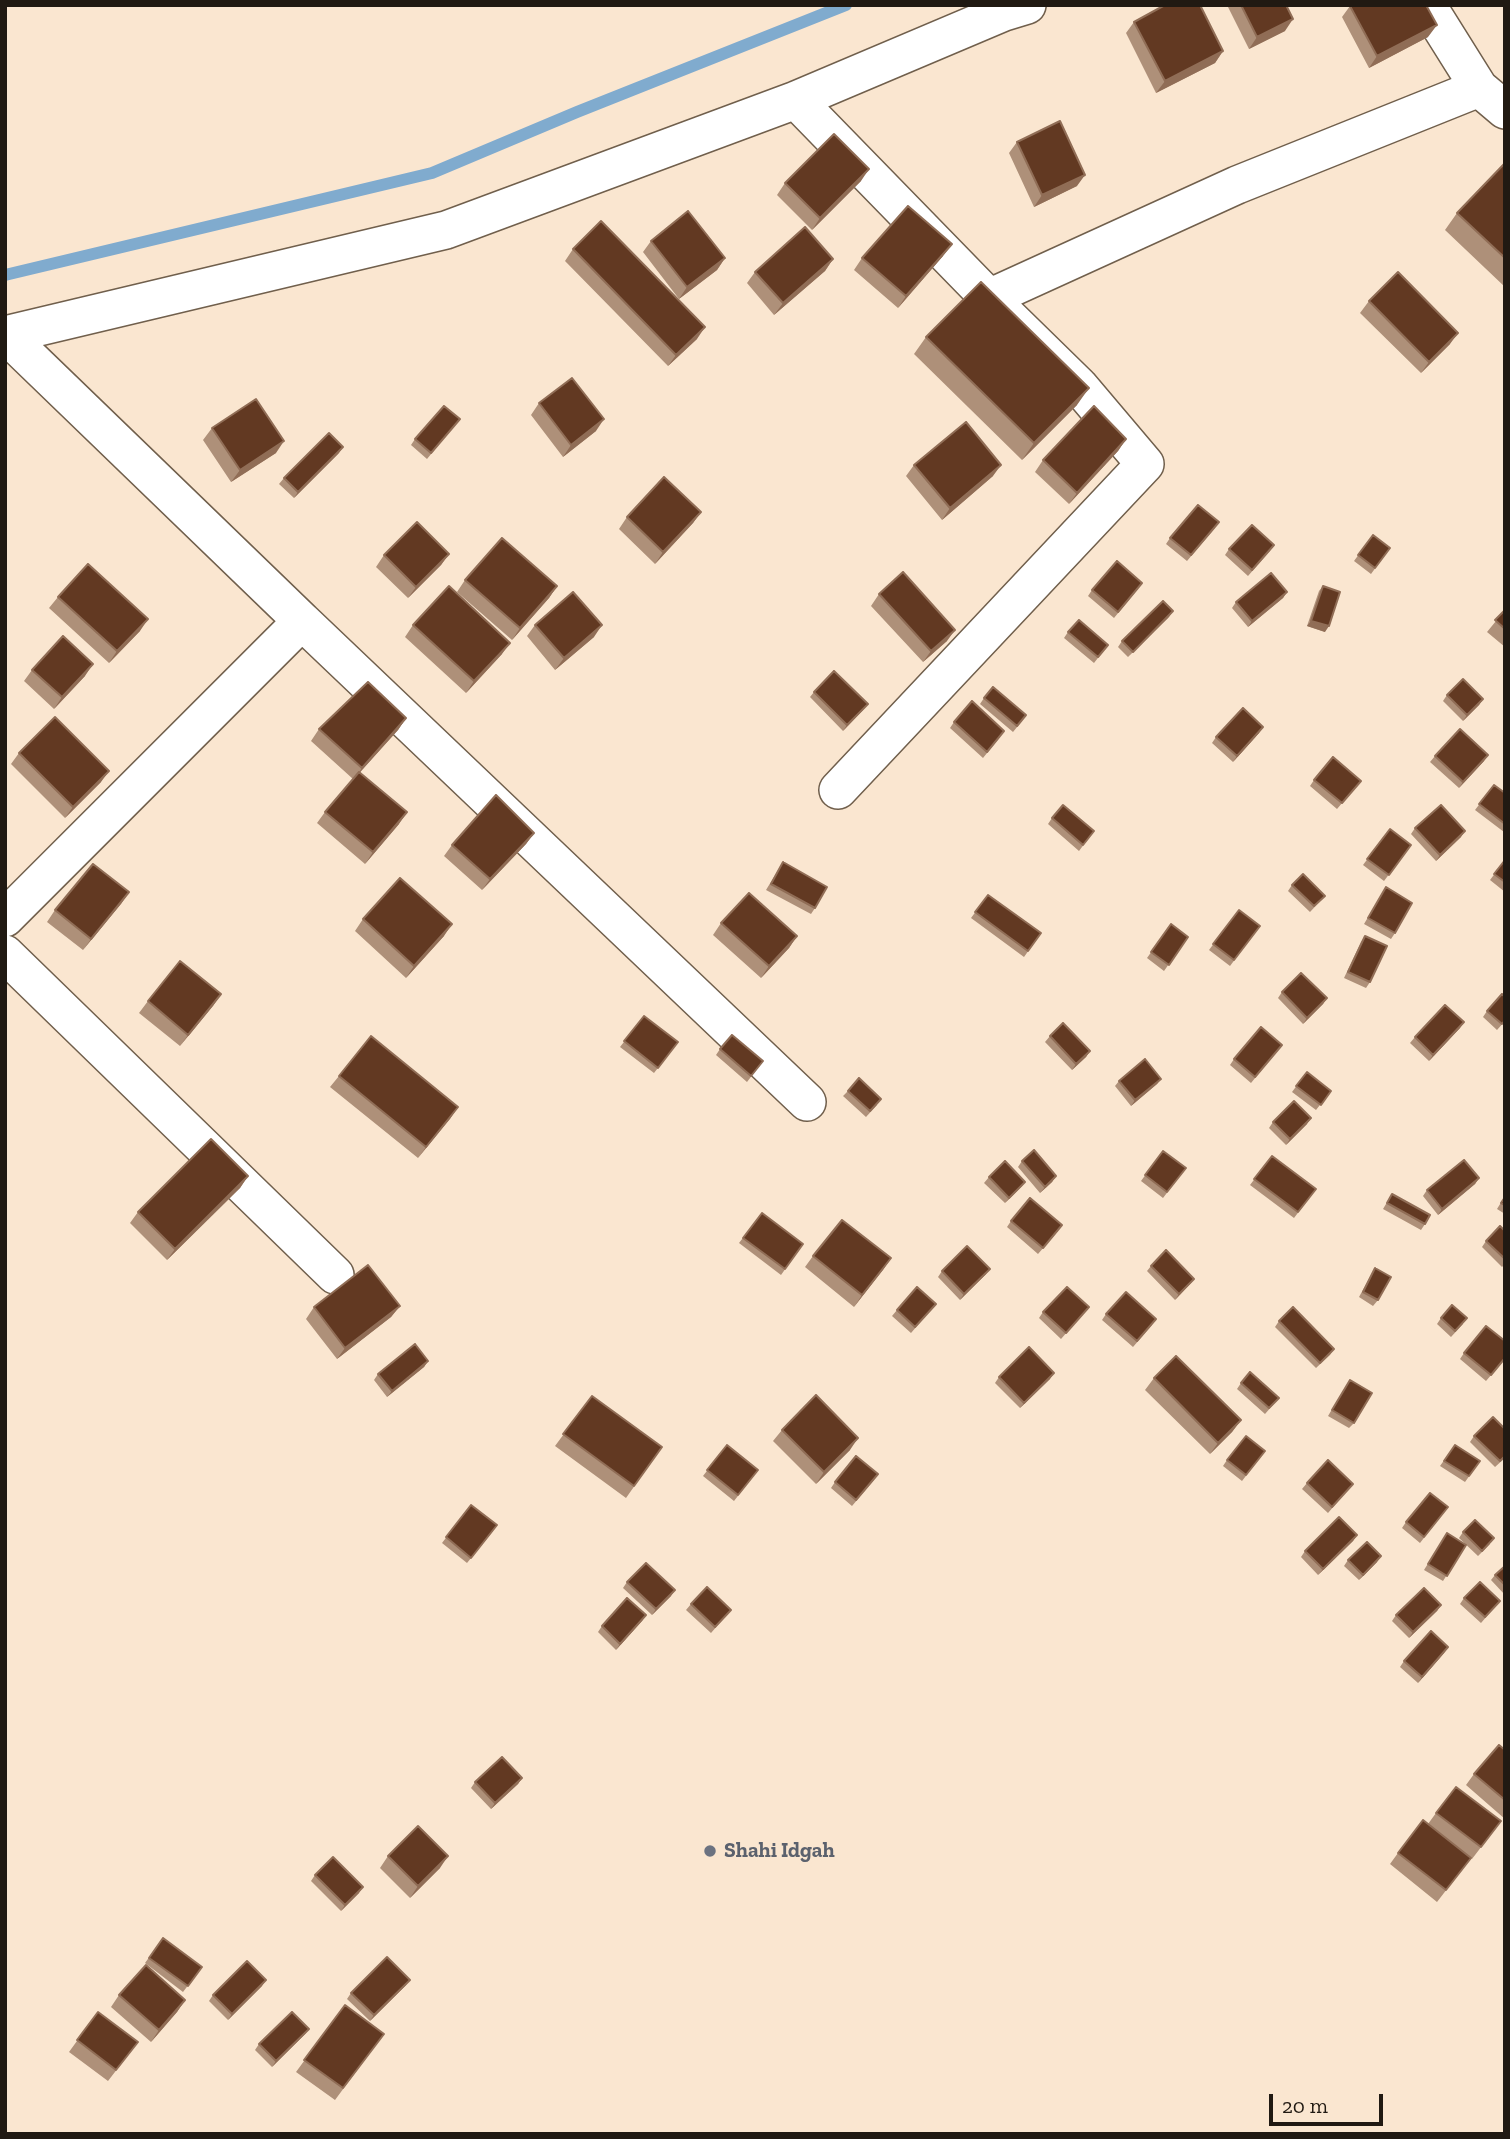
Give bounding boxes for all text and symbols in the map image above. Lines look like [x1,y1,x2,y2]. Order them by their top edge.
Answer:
place label: Shahi Idgah [724,1838,835,1864]
marker: Shahi Idgah [702,1843,718,1859]
scale bar [1272,2080,1386,2124]
text: 20 m [1282,2093,1328,2118]

